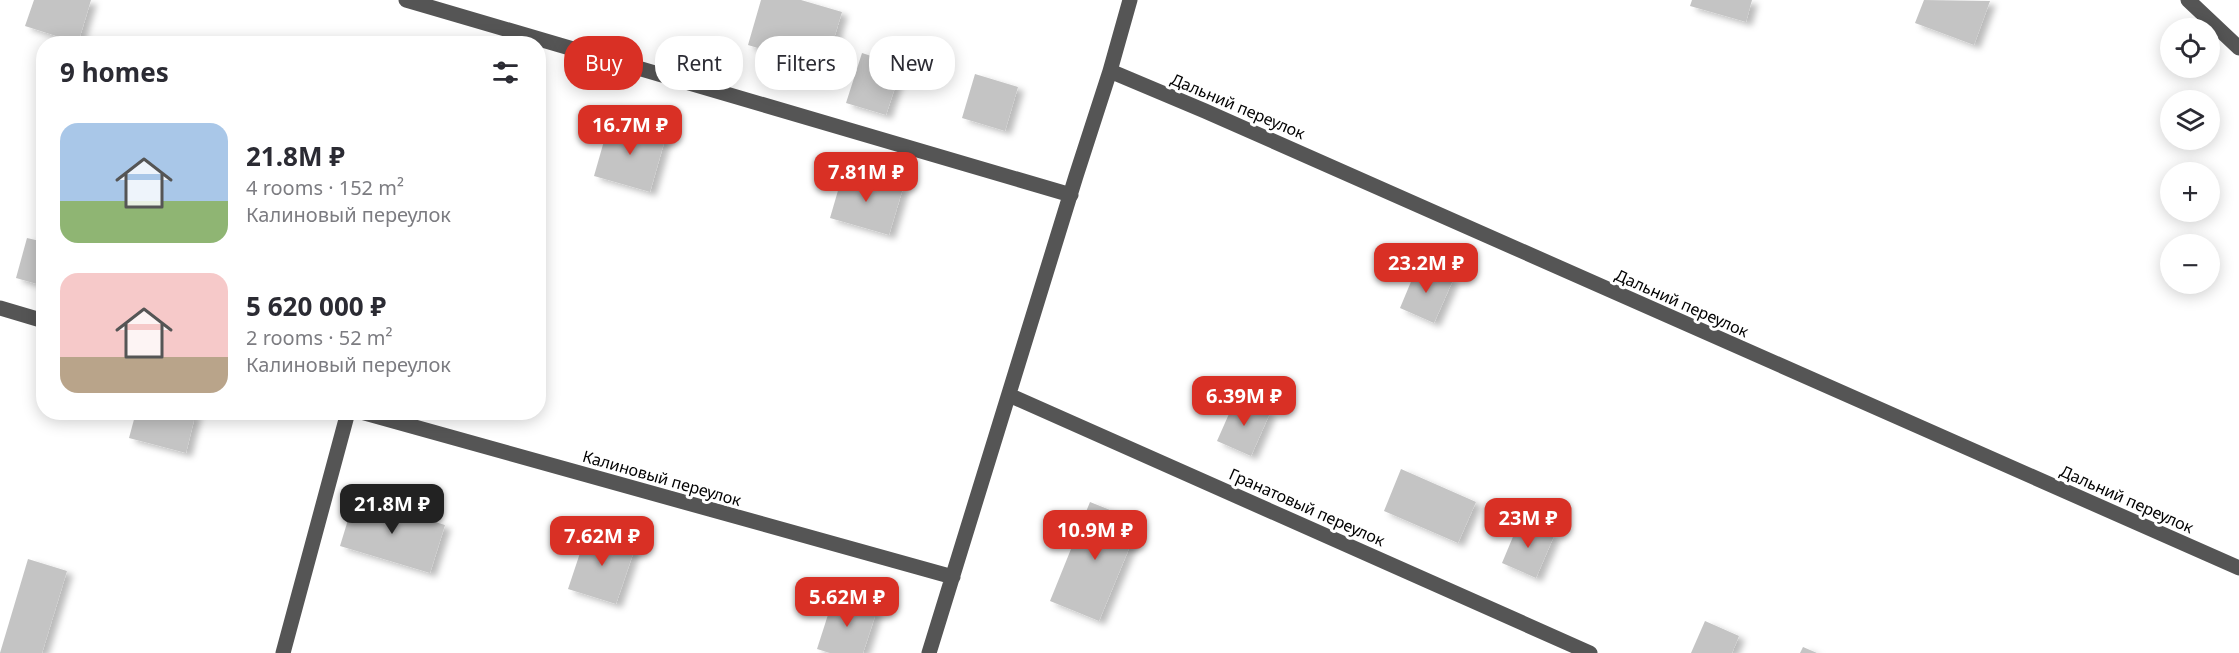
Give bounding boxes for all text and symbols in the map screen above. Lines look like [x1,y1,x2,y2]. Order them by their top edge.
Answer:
map controls [2160,18,2220,294]
button: locate [2160,18,2220,78]
chip: Buy [564,36,643,90]
chip: Rent [655,36,743,90]
chip: Filters [755,36,857,90]
chip: New [869,36,955,90]
text: 9 homes [60,54,169,90]
icon: filters [489,56,522,89]
street label: Дальний переулок [1167,68,1309,144]
button: layers [2160,90,2220,150]
pin: 16.7M ₽ [575,105,685,156]
text: 16.7M ₽ [592,111,668,138]
text: 21.8M ₽ [246,138,345,174]
icon: home [108,147,180,219]
pin: 7.81M ₽ [811,152,921,203]
text: 7.81M ₽ [828,158,904,185]
button: + [2160,162,2220,222]
text: 4 rooms · 152 m² [246,174,404,201]
text: Калиновый переулок [246,201,451,228]
button: − [2160,234,2220,294]
pin: 23.2M ₽ [1371,243,1481,294]
text: 23.2M ₽ [1388,249,1464,276]
street label: Дальний переулок [1612,264,1753,343]
text: 5 620 000 ₽ [246,288,386,324]
icon: home [108,297,180,369]
text: 2 rooms · 52 m² [246,324,393,351]
text: Калиновый переулок [246,351,451,378]
pin: 6.39M ₽ [1189,376,1299,427]
text: 6.39M ₽ [1206,382,1282,409]
street label: Калиновый переулок [580,445,744,511]
street label: Дальний переулок [2057,460,2198,539]
street label: Гранатовый переулок [1226,463,1389,551]
pin: 21.8M ₽ [337,484,447,535]
text: 21.8M ₽ [354,490,430,517]
pin: 23M ₽ [1486,498,1570,549]
text: 23M ₽ [1499,504,1557,531]
pin: 10.9M ₽ [1040,510,1150,561]
pin: 7.62M ₽ [547,516,657,567]
text: 10.9M ₽ [1057,516,1133,543]
text: 7.62M ₽ [564,522,640,549]
pin: 5.62M ₽ [792,577,902,628]
text: 5.62M ₽ [809,583,885,610]

